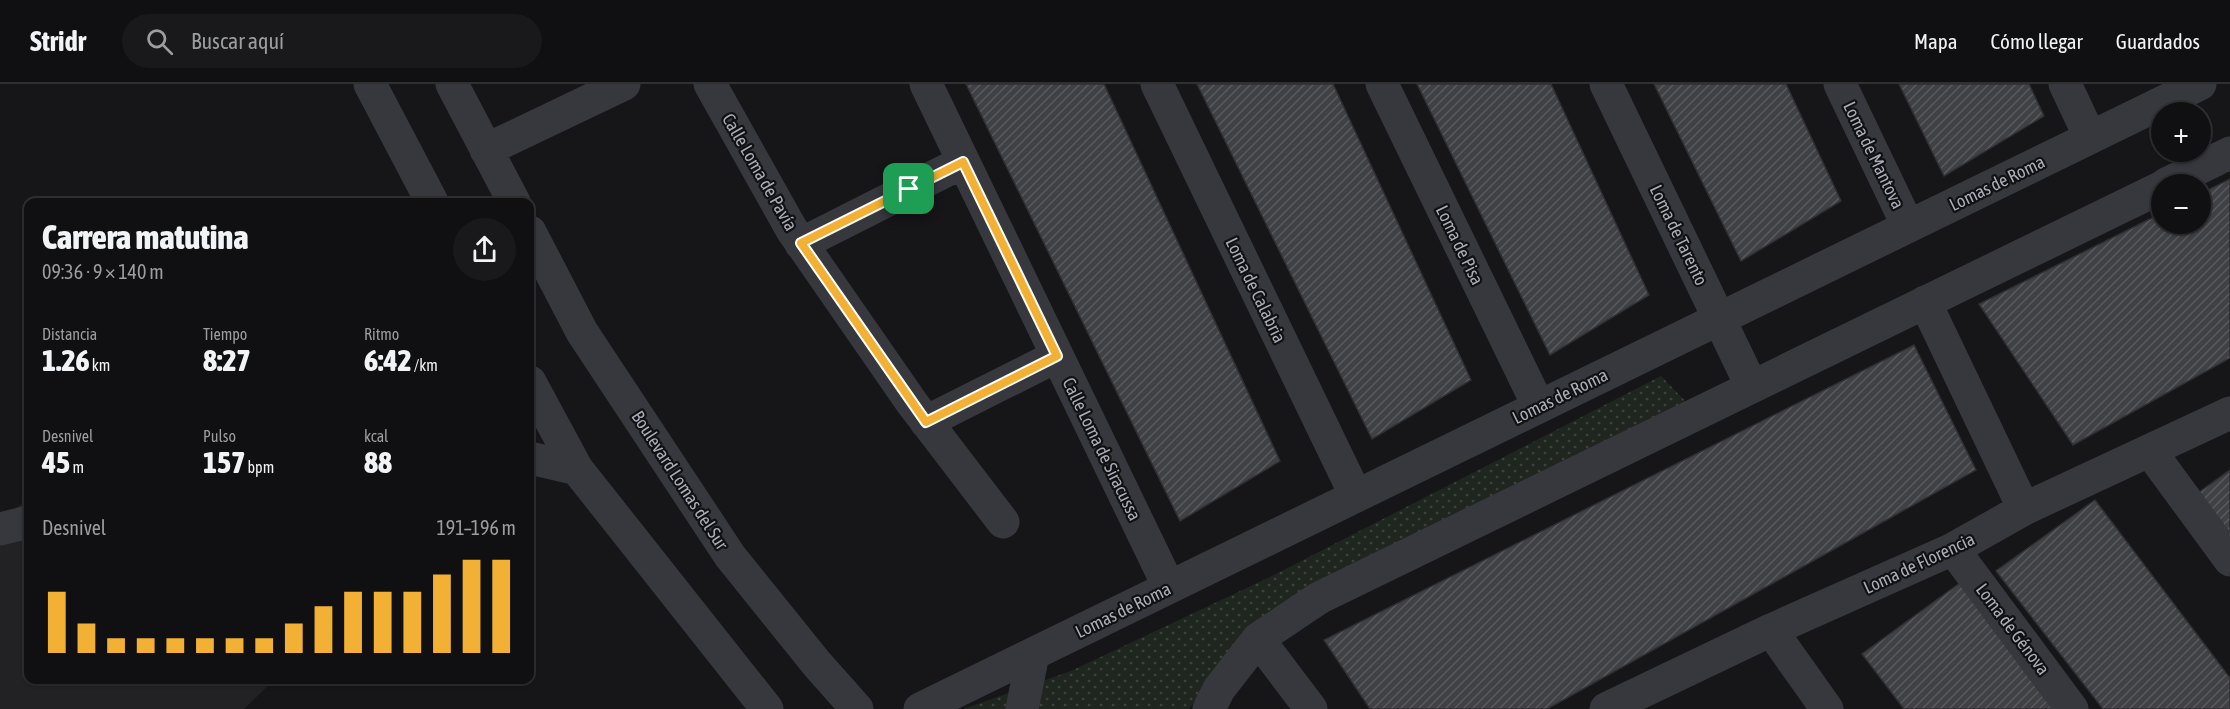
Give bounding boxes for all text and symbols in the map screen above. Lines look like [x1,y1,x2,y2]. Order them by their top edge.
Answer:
search box [122,14,542,68]
text: Stridr [30,25,86,57]
icon: search [143,25,176,58]
text: Buscar aquí [191,28,284,54]
text: Mapa [1914,29,1958,53]
text: Cómo llegar [1991,29,2083,53]
text: Guardados [2116,29,2200,53]
street label: Loma de Mantova [1839,98,1909,212]
map controls [2151,102,2211,234]
button: + [2151,102,2211,162]
street label: Calle Loma de Pavía [718,110,802,234]
street label: Lomas de Roma [1946,151,2048,215]
pin [883,163,934,214]
icon: arrive [892,172,925,205]
button: − [2151,174,2211,234]
street label: Loma de Tarento [1646,181,1712,289]
street label: Loma de Pisa [1432,202,1488,288]
text: Carrera matutina [42,218,249,256]
button: share [453,218,516,281]
street label: Loma de Calabria [1221,234,1291,346]
text: 09:36 · 9 × 140 m [42,260,164,283]
text: Distancia [42,325,97,343]
text: Tiempo [203,325,247,343]
text: Ritmo [364,325,399,343]
text: 1.26 [42,343,90,377]
text: 8:27 [203,343,251,377]
text: 6:42 [364,343,412,377]
text: km [90,356,110,374]
text: /km [412,356,438,374]
street label: Lomas de Roma [1509,364,1611,428]
street label: Calle Loma de Siracussa [1058,374,1146,524]
street label: Boulevard Lomas del Sur [627,407,733,554]
text: Desnivel [42,427,93,445]
text: Pulso [203,427,236,445]
text: kcal [364,427,388,445]
text: 45 [42,445,70,479]
text: 157 [203,445,245,479]
text: 88 [364,445,392,479]
text: m [70,458,84,476]
text: bpm [245,458,274,476]
text: Desnivel [42,516,106,539]
text: 191–196 m [436,516,516,539]
street label: Loma de Florencia [1860,528,1978,598]
street label: Lomas de Roma [1072,578,1174,642]
street label: Loma de Génova [1972,579,2054,679]

